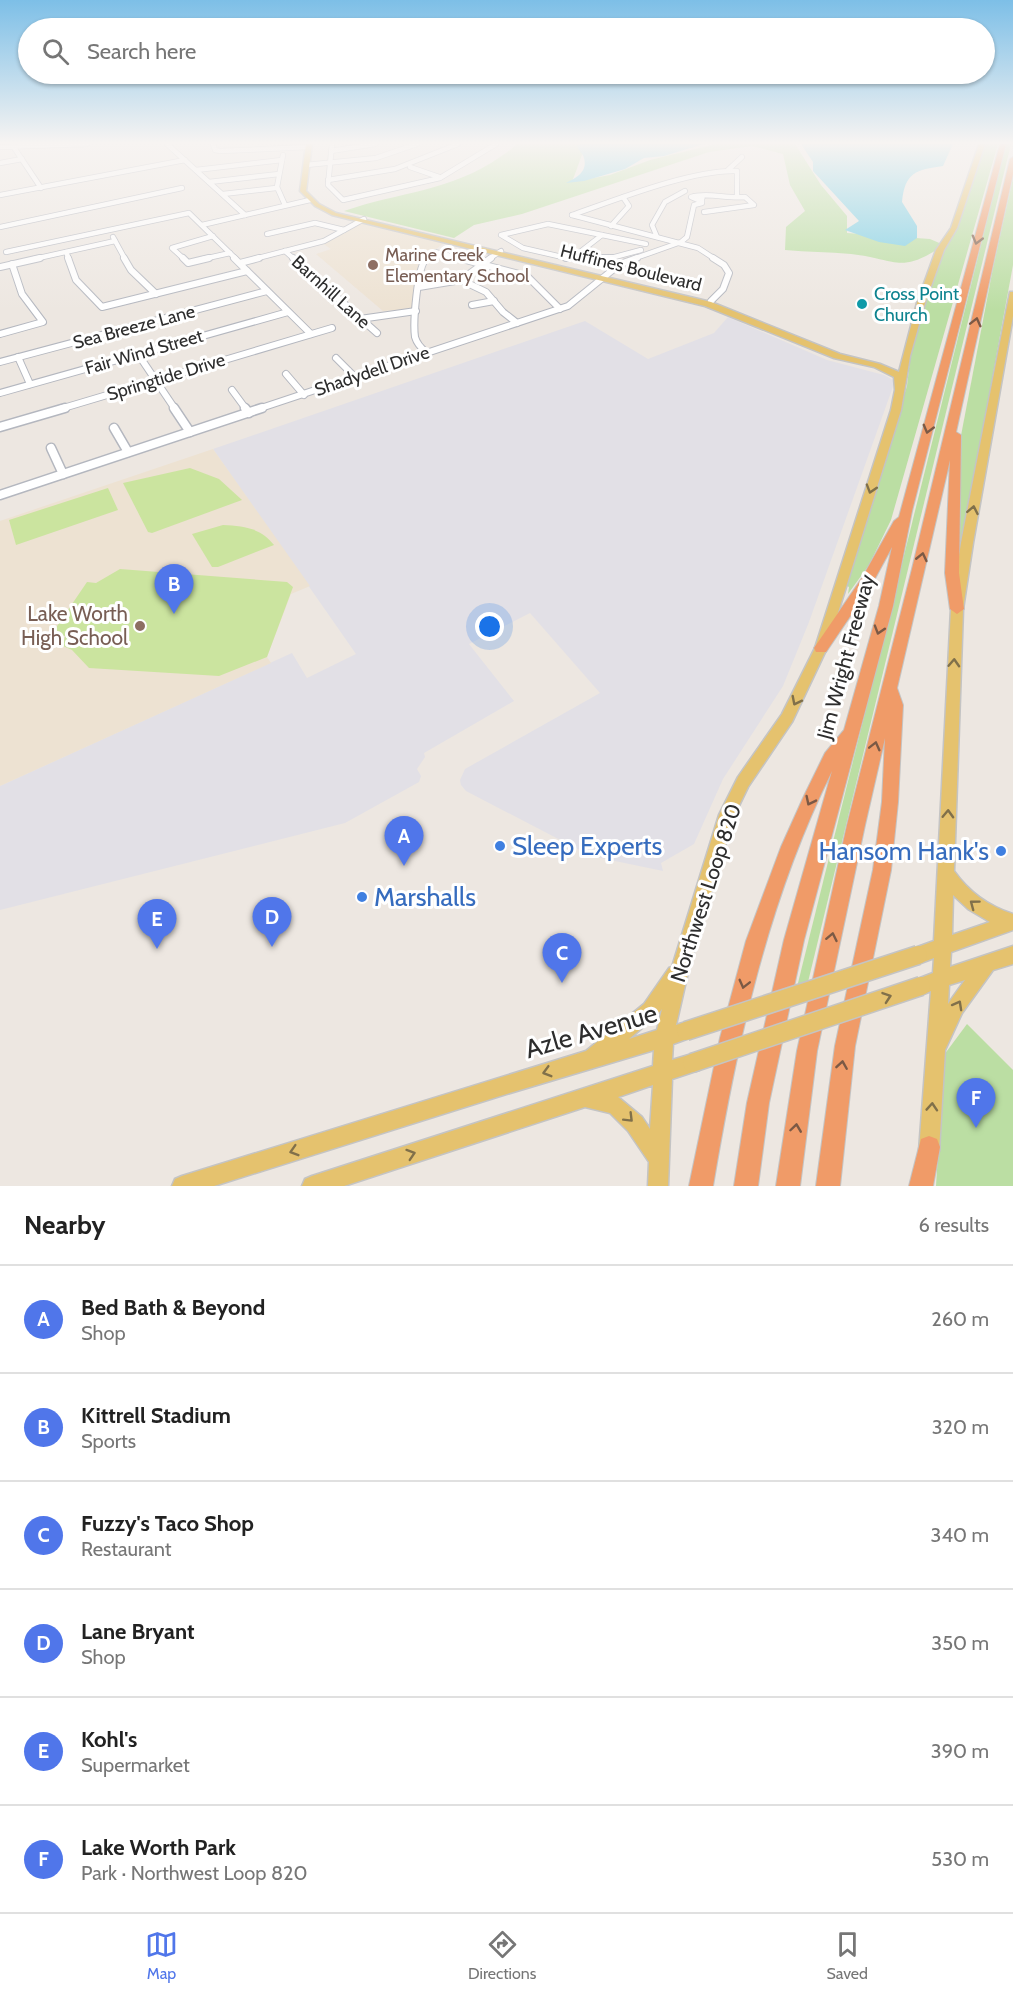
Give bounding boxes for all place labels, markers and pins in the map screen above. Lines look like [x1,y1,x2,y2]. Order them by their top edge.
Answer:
place label: Marine Creek Elementary School [385,244,530,287]
marker: Marine Creek Elementary School [366,258,380,272]
place label: Cross Point Church [874,283,959,326]
marker: Cross Point Church [855,297,869,311]
pin: B [154,564,194,614]
place label: Lake Worth High School [21,601,128,650]
marker: Lake Worth High School [133,619,147,633]
pin: A [384,816,424,866]
place label: Sleep Experts [512,830,662,862]
place label: Hansom Hank's [818,835,989,867]
marker: Sleep Experts [493,839,507,853]
marker: Hansom Hank's [994,844,1008,858]
place label: Marshalls [374,881,476,913]
marker: Marshalls [355,890,369,904]
pin: D [252,898,292,947]
pin: E [138,900,176,949]
pin: C [542,934,582,983]
pin: F [956,1078,996,1128]

